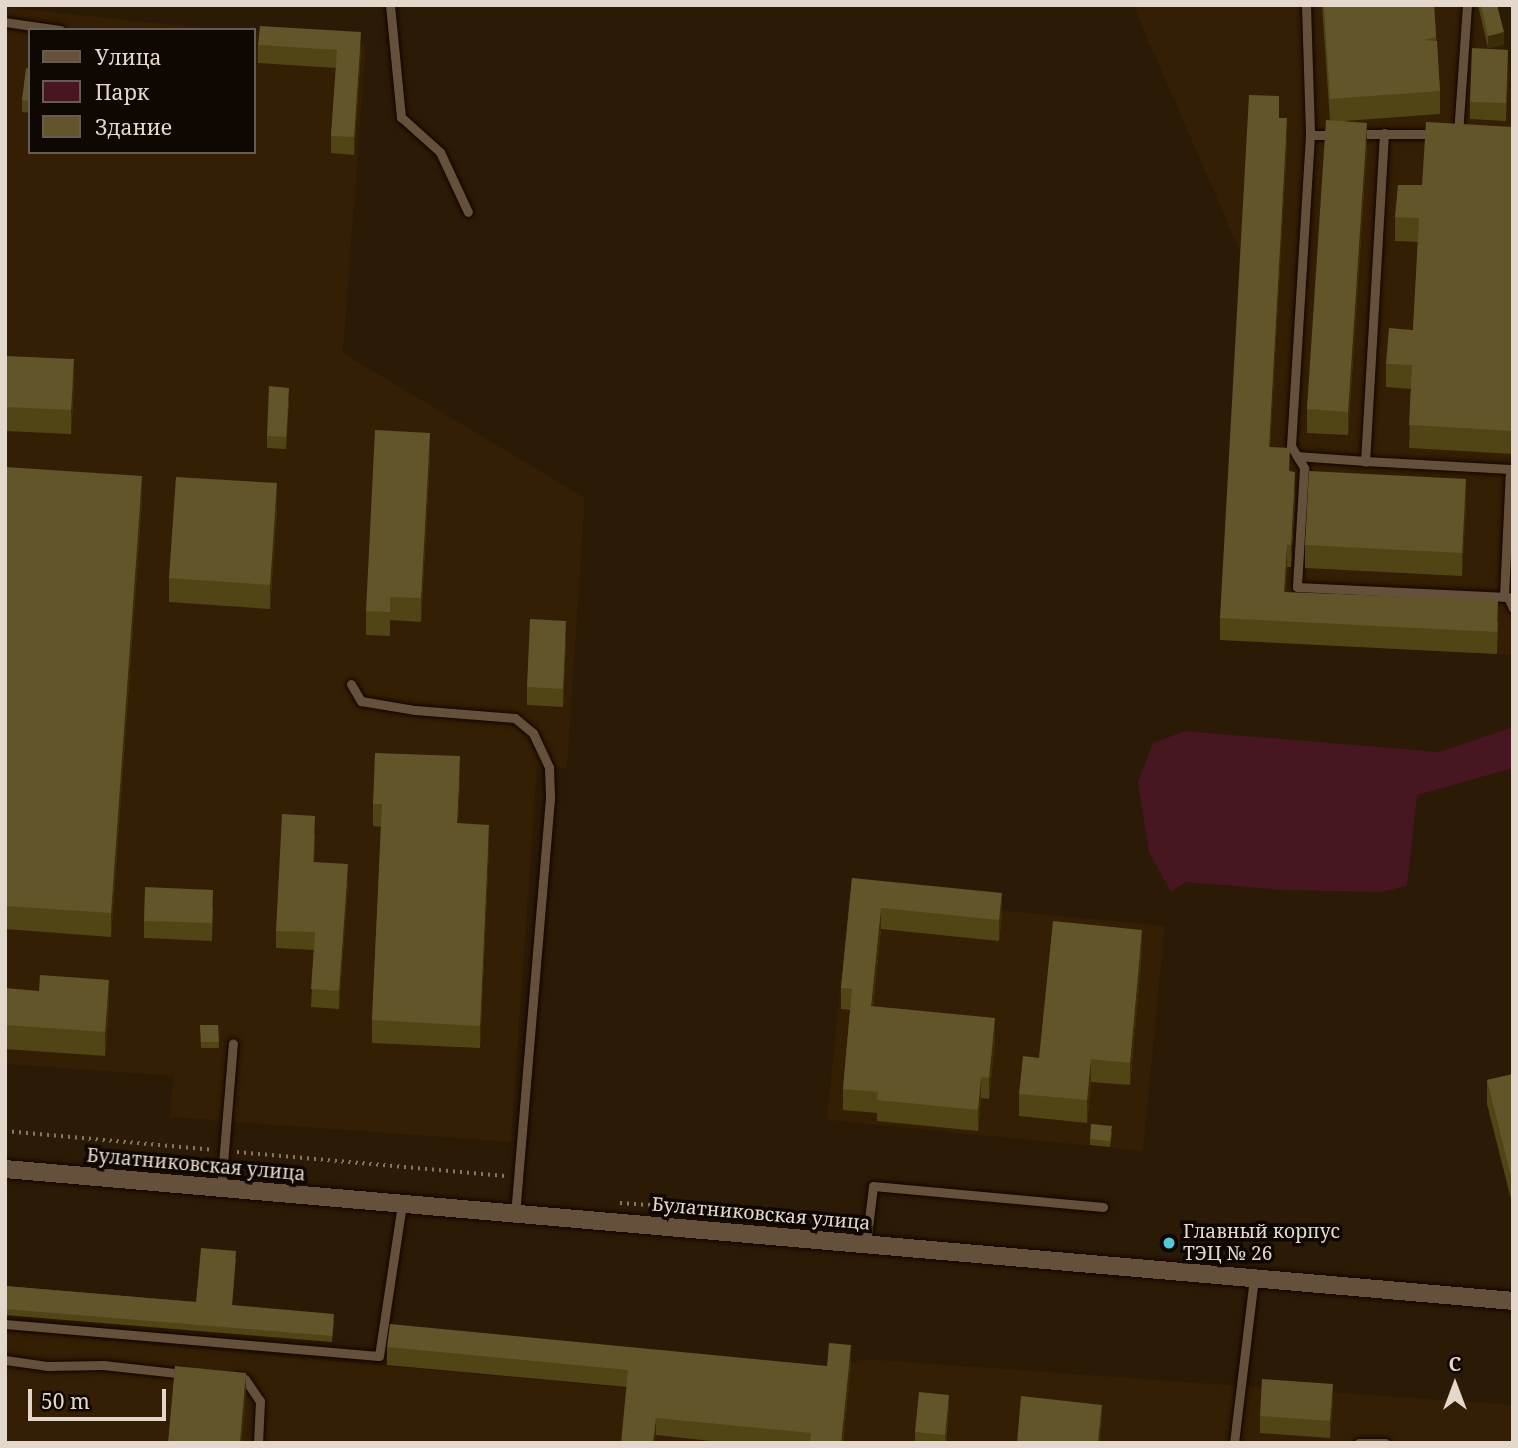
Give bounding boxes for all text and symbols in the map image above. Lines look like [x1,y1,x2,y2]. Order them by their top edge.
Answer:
legend [28,28,256,154]
text: Улица [95,43,162,71]
text: Парк [95,78,149,106]
text: Здание [95,113,172,141]
street label: Булатниковская улица [86,1144,306,1186]
street label: Булатниковская улица [651,1193,871,1235]
place label: Главный корпус ТЭЦ № 26 [1183,1221,1340,1265]
marker: Главный корпус ТЭЦ № 26 [1161,1235,1177,1251]
north arrow [1420,1350,1490,1420]
text: С [1449,1351,1461,1377]
scale bar [32,1374,170,1418]
text: 50 m [41,1387,90,1415]

